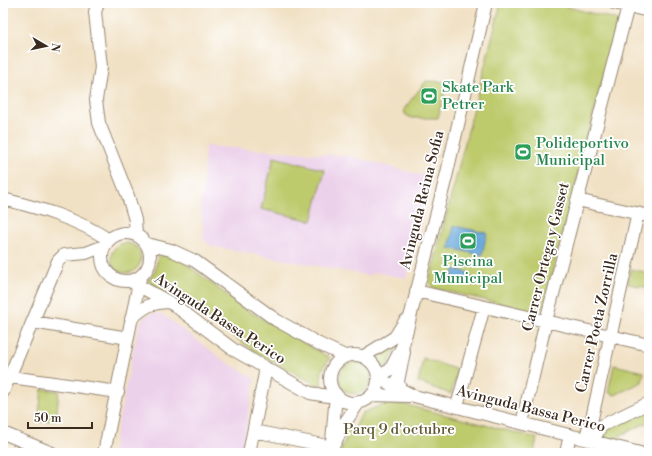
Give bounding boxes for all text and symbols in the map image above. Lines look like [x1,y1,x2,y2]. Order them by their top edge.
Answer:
north arrow [26,26,66,66]
text: N [47,42,62,53]
place label: Skate Park Petrer [442,78,515,114]
sports icon: Skate Park Petrer [419,86,439,106]
street label: Avinguda Reina Sofia [395,128,449,272]
place label: Polideportivo Municipal [536,134,629,170]
sports icon: Polideportivo Municipal [513,142,533,162]
street label: Carrer Ortega y Gasset [518,180,574,334]
sports icon: Piscina Municipal [458,231,478,251]
street label: Carrer Poeta Zorrilla [572,251,622,395]
place label: Piscina Municipal [434,252,503,288]
street label: Avinguda Bassa Perico [150,269,289,369]
street label: Avinguda Bassa Perico [453,381,608,437]
scale bar [28,404,92,430]
text: 50 m [34,411,62,426]
park label: Parq 9 d'octubre [343,420,455,439]

